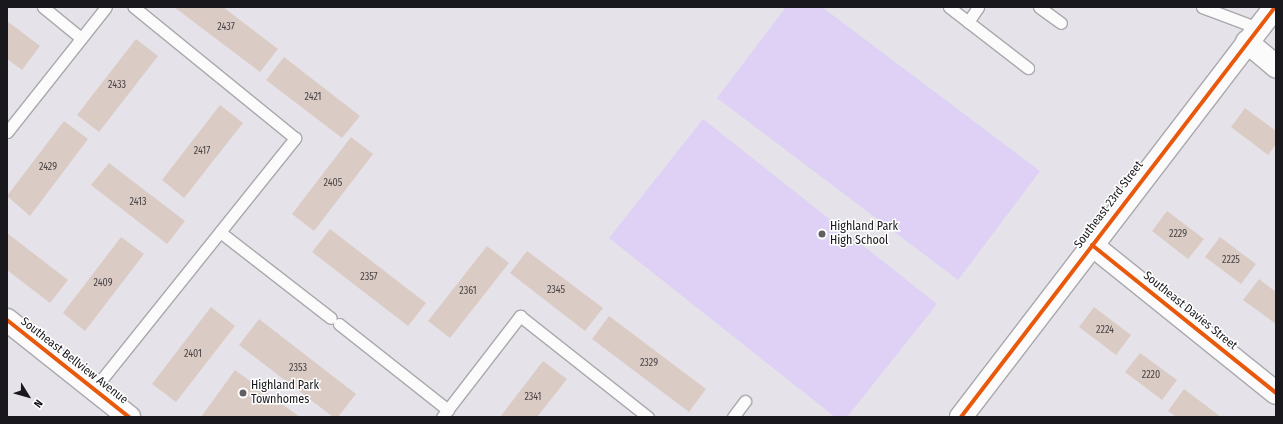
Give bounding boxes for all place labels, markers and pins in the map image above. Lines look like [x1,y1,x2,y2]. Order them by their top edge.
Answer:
place label: Highland Park High School [830,220,898,248]
marker: Highland Park High School [817,229,827,239]
place label: Highland Park Townhomes [251,379,319,407]
marker: Highland Park Townhomes [238,388,248,398]

